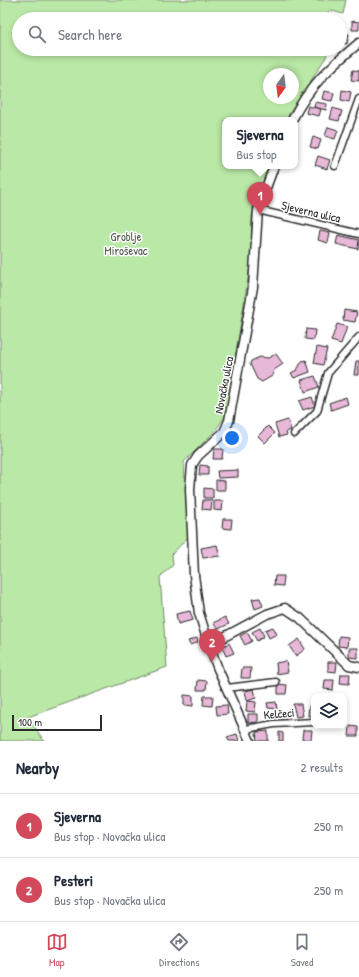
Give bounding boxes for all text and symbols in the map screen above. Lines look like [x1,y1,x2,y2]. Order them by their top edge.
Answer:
search box [12,12,347,56]
icon: search [26,23,48,45]
text: Search here [58,24,122,45]
north arrow [263,68,299,104]
popup [222,117,298,169]
text: Sjeverna [237,124,283,145]
text: Bus stop [237,145,277,163]
pin: 1 [247,182,273,215]
street label: Sjeverna ulica [280,196,343,227]
park label: Groblje Miroševac [105,228,148,259]
street label: Novačka ulica [210,355,237,415]
your location [222,428,242,448]
pin: 2 [199,629,225,662]
map controls [311,693,347,729]
button: layers [311,693,347,729]
street label: Kelčeci [263,704,295,723]
scale bar [12,713,102,732]
text: 100 m [18,715,42,729]
text: Nearby [16,756,59,779]
text: 2 results [301,758,343,776]
text: Sjeverna [54,806,101,827]
text: 1 [27,817,31,835]
text: 250 m [314,817,343,835]
text: Bus stop · Novačka ulica [54,827,165,845]
text: Pesteri [54,870,93,891]
text: 2 [26,881,32,899]
text: 250 m [314,881,343,899]
text: Bus stop · Novačka ulica [54,891,165,909]
tab: Map [46,931,68,969]
tab: Directions [159,931,200,969]
tab: Saved [291,931,313,969]

